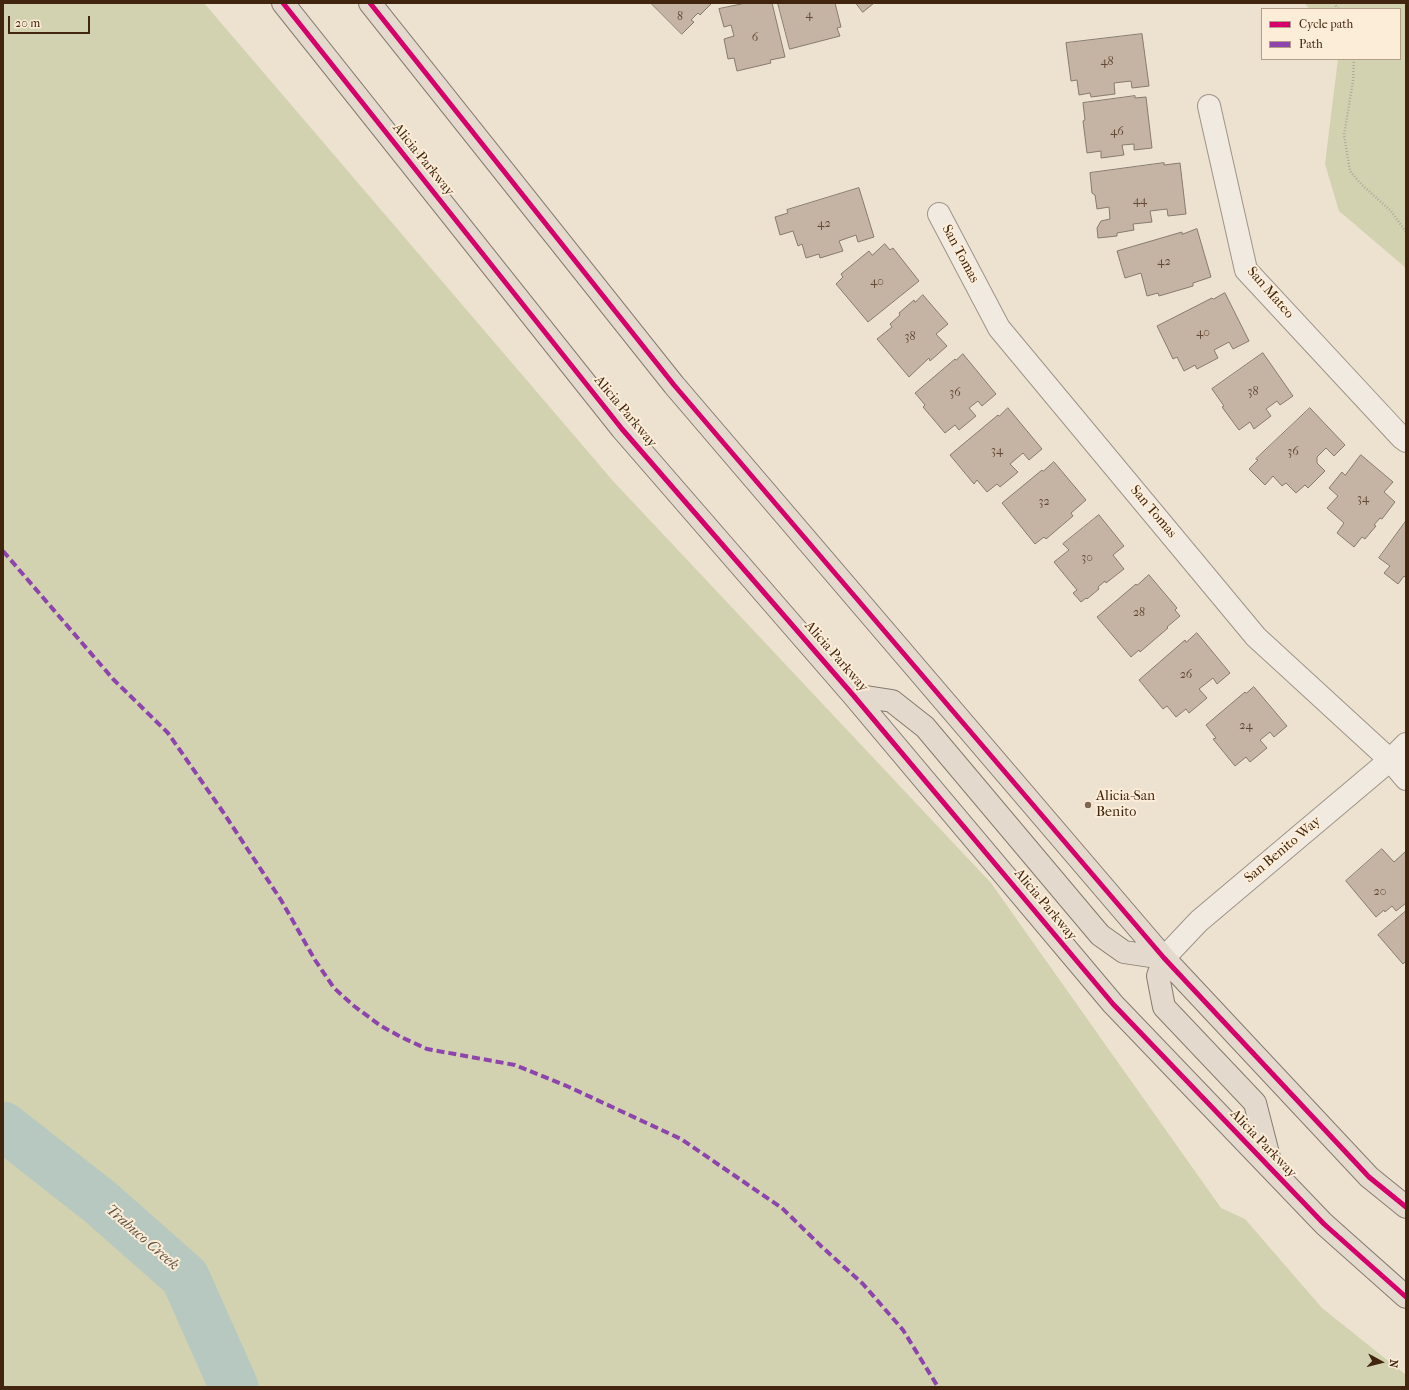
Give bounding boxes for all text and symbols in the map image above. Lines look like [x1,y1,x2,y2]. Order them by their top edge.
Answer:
scale bar [10,8,92,34]
house number: 4 [805,8,813,22]
legend [1261,8,1401,60]
house number: 8 [677,10,683,24]
text: 20 m [15,16,40,30]
text: Cycle path [1299,17,1353,31]
house number: 6 [752,31,758,45]
text: Path [1299,37,1323,51]
house number: 48 [1100,55,1114,69]
street label: Alicia Parkway [389,120,457,200]
house number: 46 [1110,125,1124,139]
house number: 44 [1133,194,1147,208]
house number: 42 [817,217,831,231]
street label: San Tomas [938,222,982,286]
house number: 42 [1157,255,1171,269]
street label: San Mateo [1243,264,1297,322]
house number: 40 [870,275,884,289]
house number: 40 [1196,326,1210,340]
house number: 38 [905,330,915,344]
street label: Alicia Parkway [590,373,660,451]
house number: 38 [1248,385,1258,399]
house number: 36 [949,386,961,400]
house number: 34 [991,444,1003,458]
house number: 36 [1287,445,1299,459]
street label: San Tomas [1126,482,1180,542]
house number: 34 [1357,492,1369,506]
house number: 32 [1038,495,1050,509]
house number: 30 [1081,551,1093,565]
house number: 28 [1133,606,1145,620]
street label: Alicia Parkway [801,618,871,696]
house number: 26 [1180,668,1192,682]
house number: 24 [1239,719,1253,733]
place label: Alicia-San Benito [1096,789,1155,822]
marker: Alicia-San Benito [1083,800,1093,810]
street label: San Benito Way [1241,813,1325,887]
street label: Alicia Parkway [1010,866,1080,944]
house number: 20 [1374,885,1386,899]
street label: Alicia Parkway [1226,1106,1300,1182]
water label: Trabuco Creek [102,1201,182,1275]
north arrow [1361,1342,1401,1382]
text: N [1386,1359,1400,1368]

